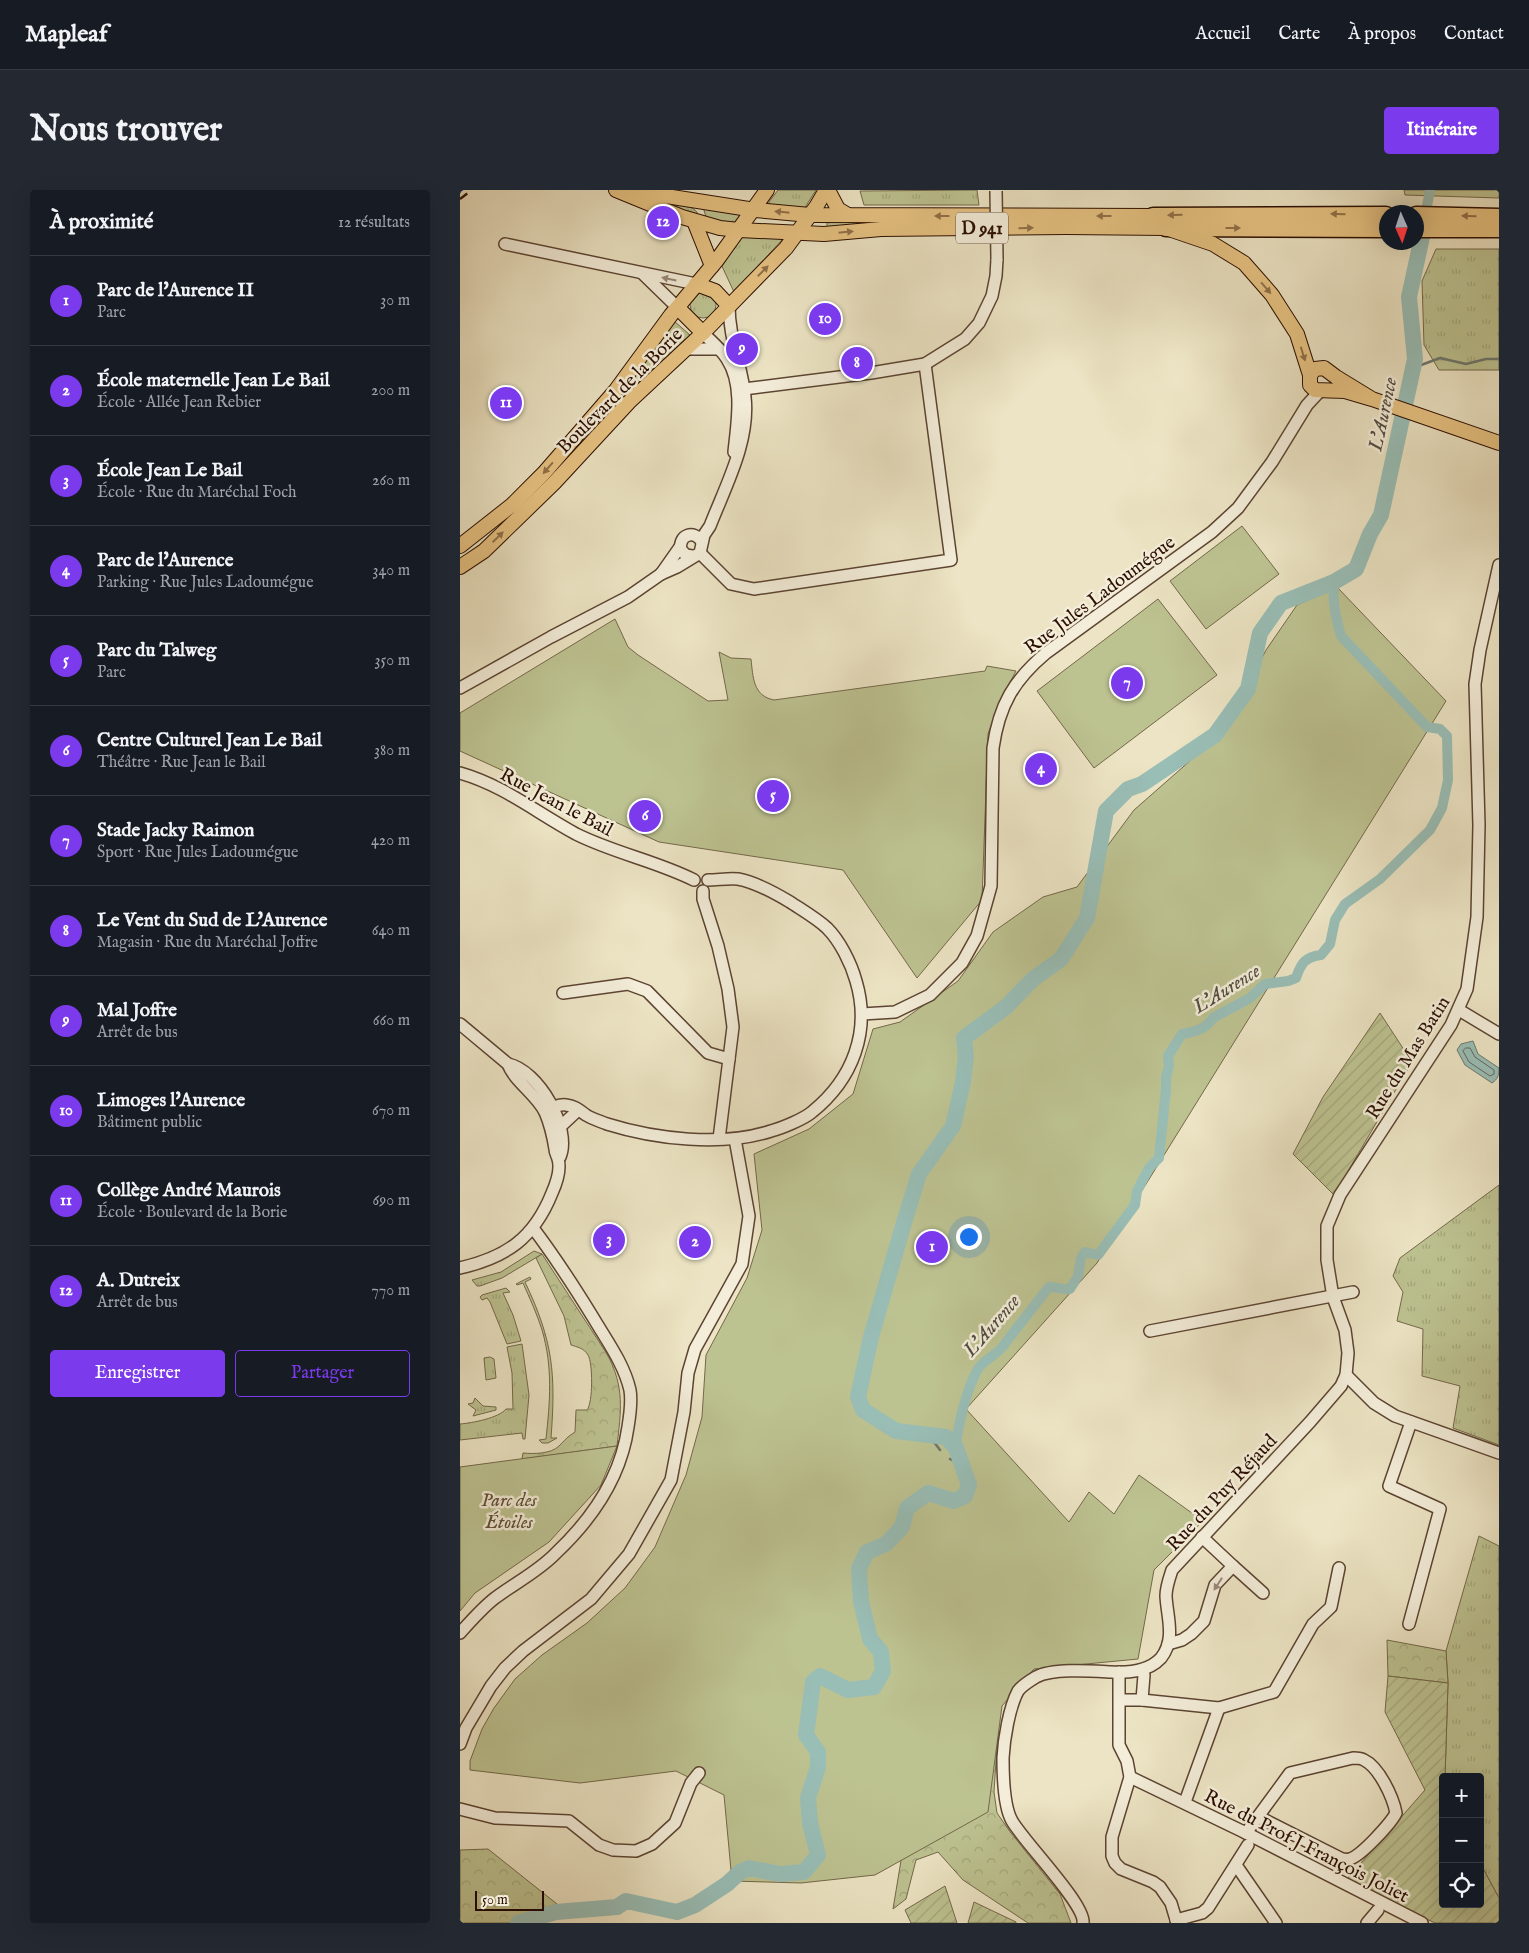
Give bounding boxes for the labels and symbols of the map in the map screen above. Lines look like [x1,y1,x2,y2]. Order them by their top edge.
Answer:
pin: 12 [647,203,679,241]
north arrow [1379,205,1424,250]
one-way arrow [774,208,790,216]
one-way arrow [1330,210,1346,218]
one-way arrow [933,212,949,220]
road number: D 941 [956,212,1008,244]
one-way arrow [1096,212,1112,220]
one-way arrow [1167,212,1183,220]
one-way arrow [1460,212,1476,220]
one-way arrow [1018,223,1034,231]
one-way arrow [1225,224,1241,232]
one-way arrow [839,228,855,236]
one-way arrow [757,265,769,277]
one-way arrow [662,275,677,283]
one-way arrow [1260,281,1271,294]
pin: 10 [809,300,841,338]
street label: Boulevard de la Borie [552,323,689,459]
pin: 9 [726,330,758,368]
pin: 8 [841,344,873,382]
one-way arrow [1300,347,1308,362]
water label: L'Aurence [1363,375,1404,454]
pin: 11 [490,384,522,422]
one-way arrow [542,462,554,474]
one-way arrow [492,531,504,543]
street label: Rue Jules Ladoumégue [1020,531,1181,660]
pin: 7 [1111,664,1143,702]
pin: 4 [1025,750,1057,788]
street label: Rue Jean le Bail [495,763,617,843]
pin: 5 [757,777,789,815]
pin: 6 [629,797,661,835]
water label: L'Aurence [1188,959,1265,1020]
street label: Rue du Mas Batin [1361,992,1456,1124]
pin: 3 [593,1221,625,1259]
pin: 2 [679,1223,711,1261]
your location [956,1224,982,1250]
pin: 1 [916,1228,948,1266]
water label: L'Aurence [958,1289,1026,1363]
street label: Rue du Puy Réjaud [1162,1429,1283,1557]
park label: Parc des Étoiles [481,1489,537,1535]
one-way arrow [1213,1577,1223,1591]
street label: Rue du Prof J François Joliet [1200,1785,1413,1909]
scale bar [475,1888,544,1911]

